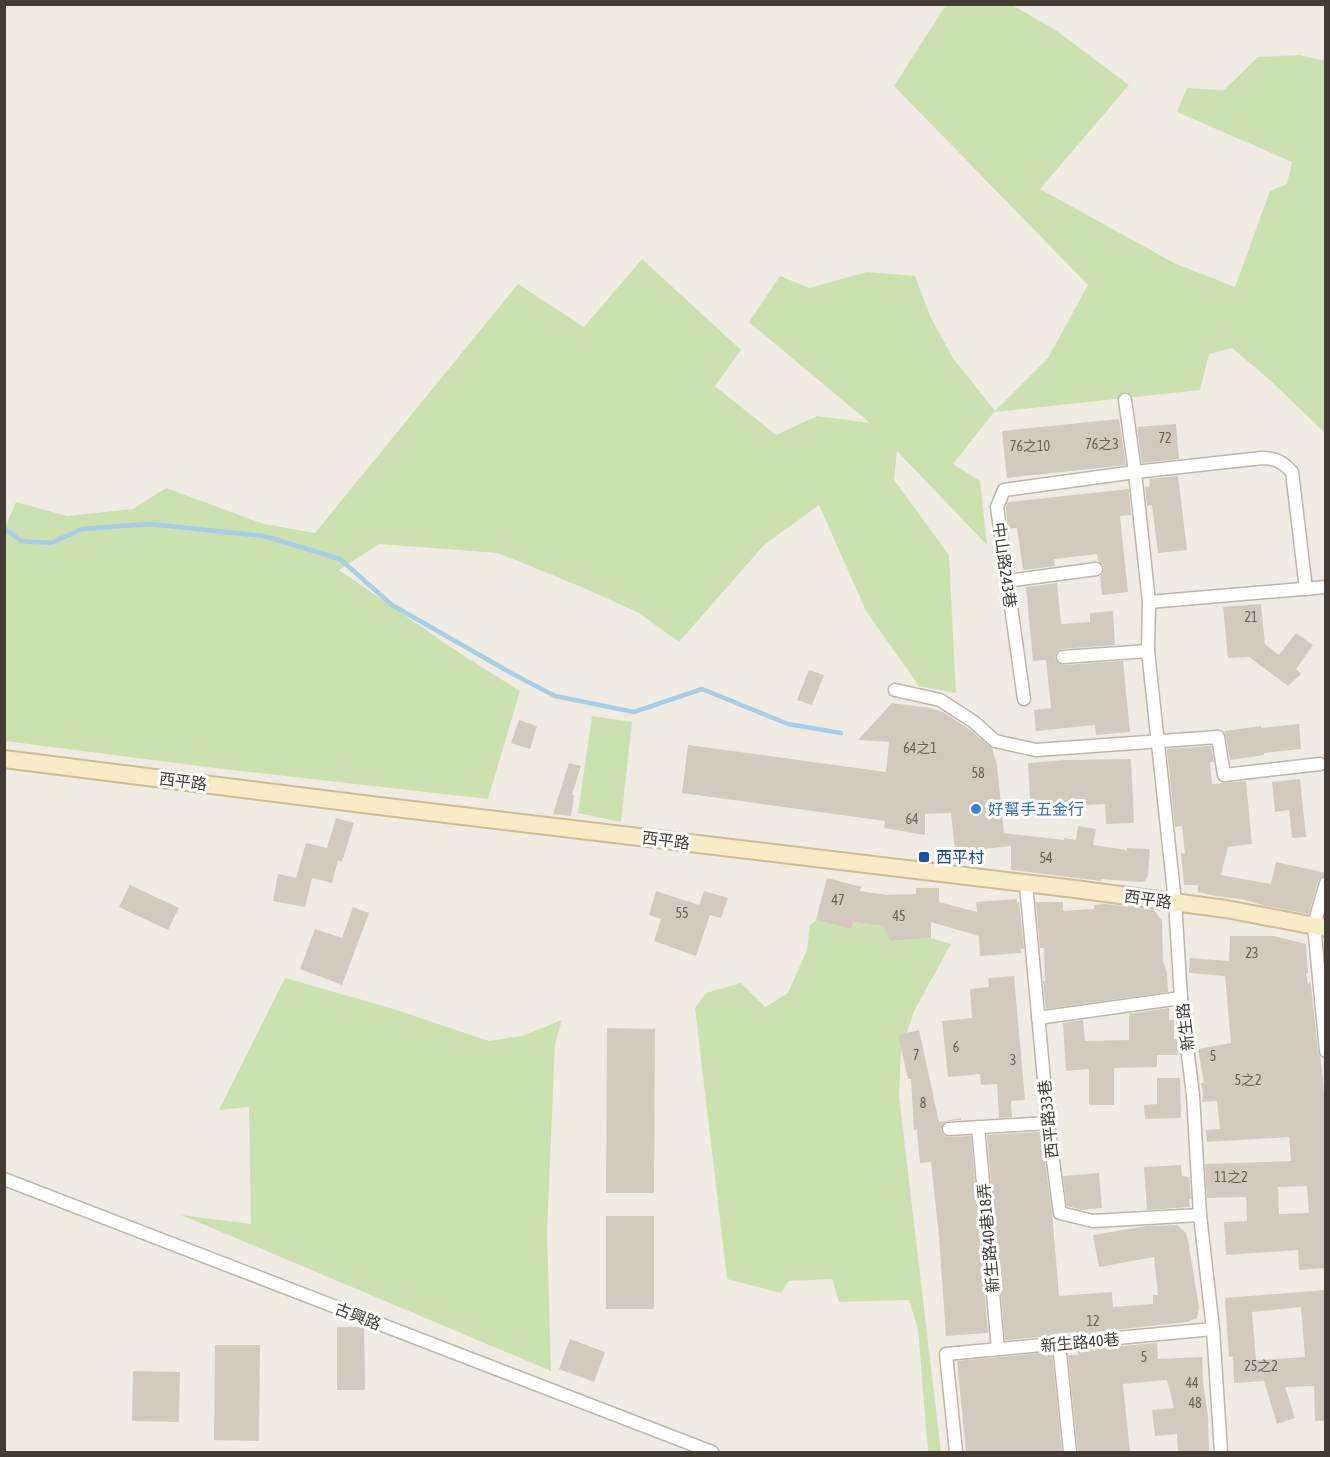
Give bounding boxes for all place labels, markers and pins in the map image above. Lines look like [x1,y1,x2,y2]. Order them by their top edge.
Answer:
place label: 好幫手五金行 [988,800,1084,818]
marker: 好幫手五金行 [969,802,983,816]
place label: 西平村 [936,848,984,866]
marker: 西平村 [917,850,931,864]

